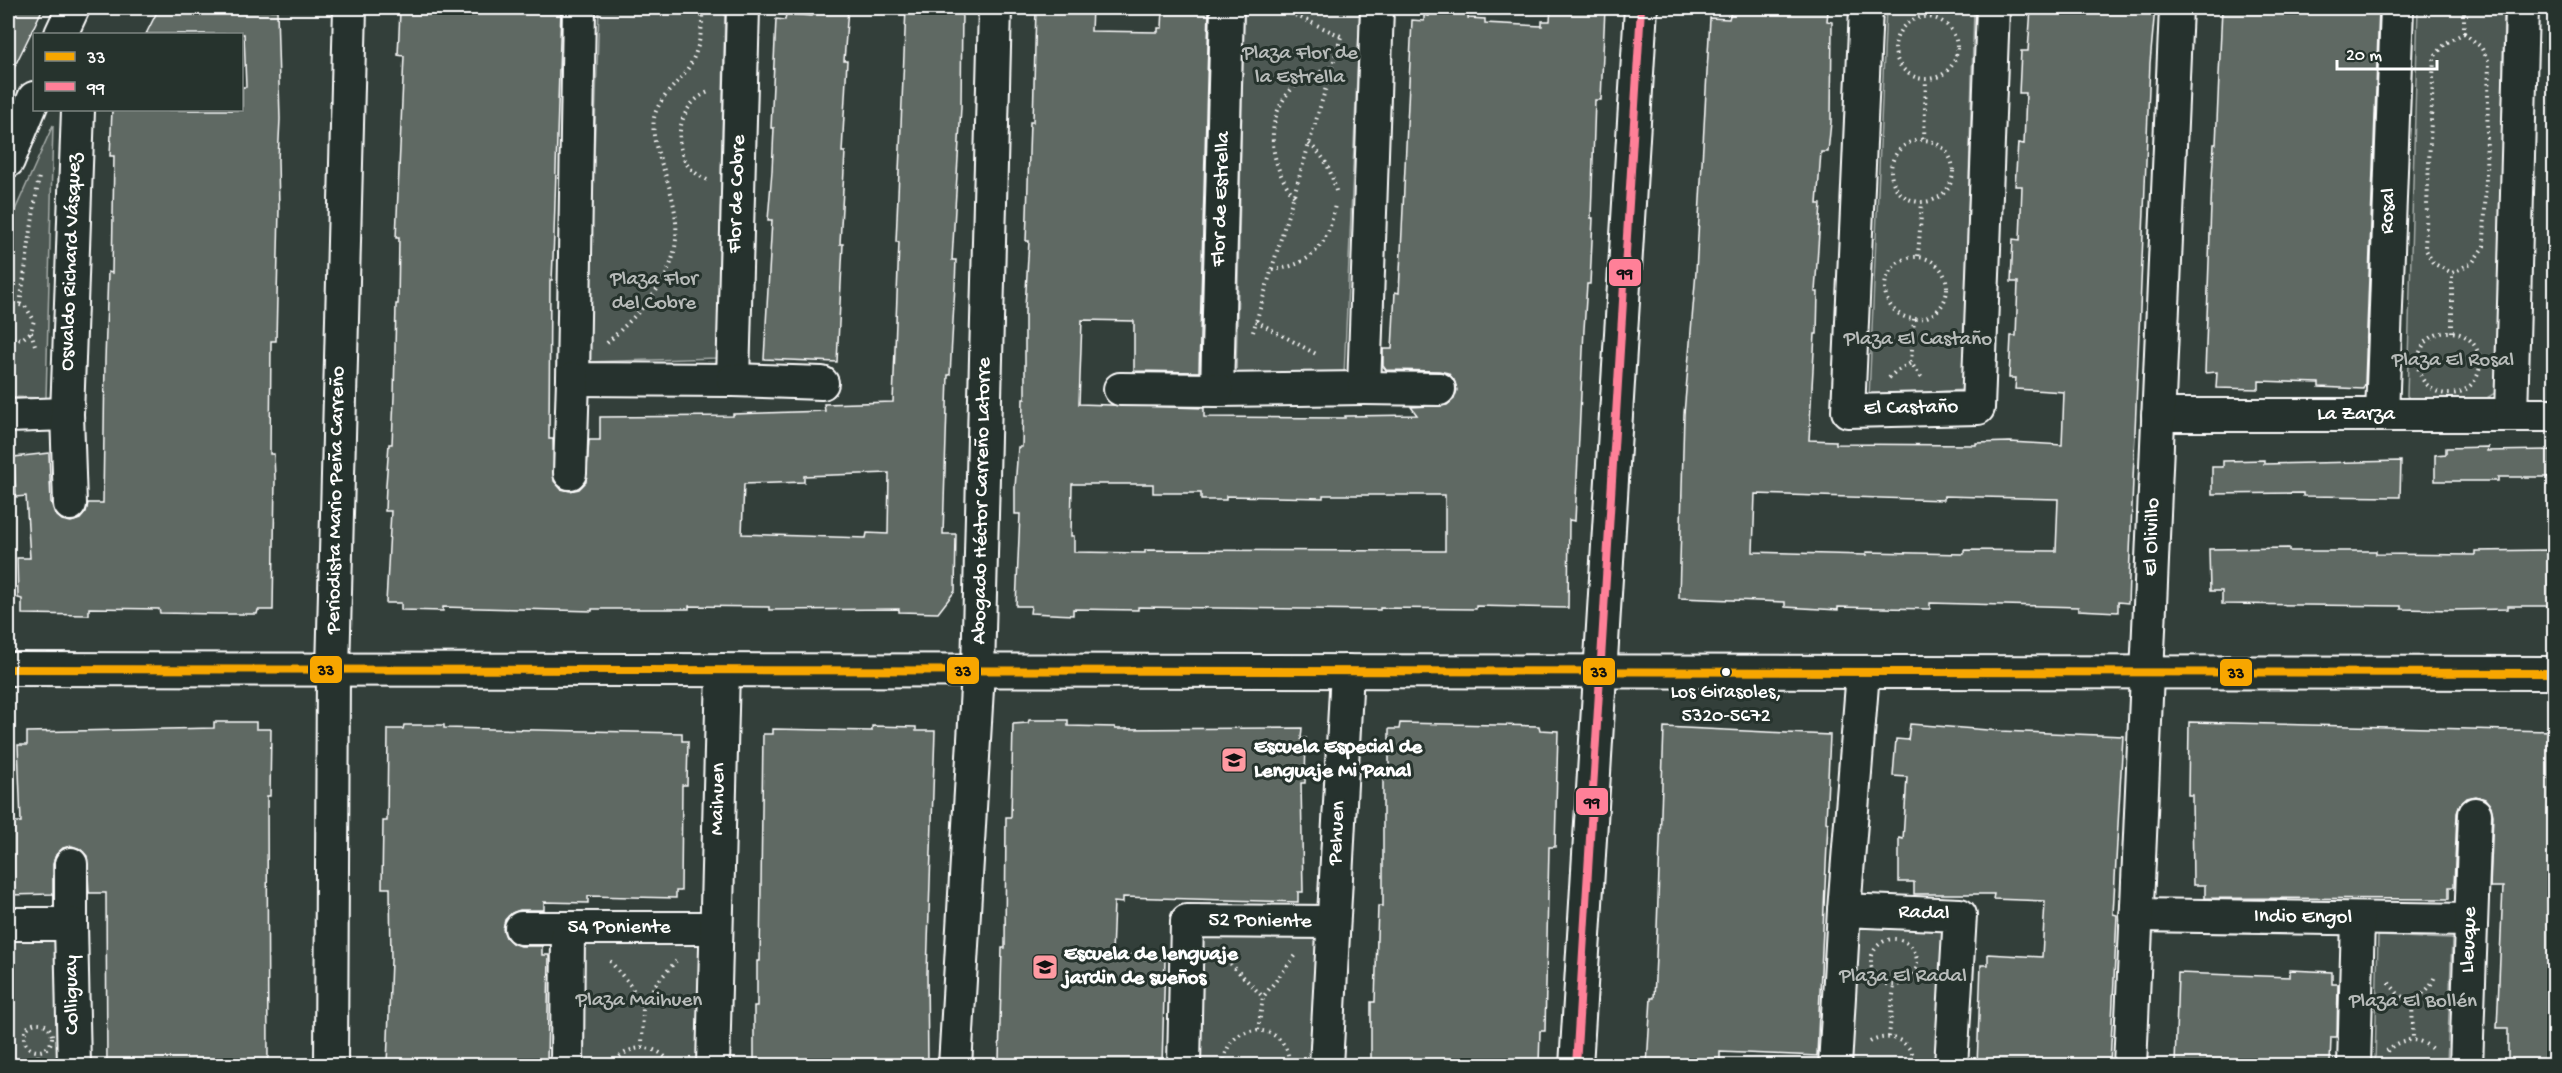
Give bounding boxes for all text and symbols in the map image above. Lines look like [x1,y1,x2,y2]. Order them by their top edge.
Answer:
legend [33,33,243,111]
scale bar [2337,33,2438,71]
park label: Plaza Flor de la Estrella [1241,42,1359,91]
text: 20 m [2346,46,2382,67]
text: 33 [86,49,106,70]
text: 99 [86,79,105,100]
street label: Flor de Estrella [1207,130,1237,268]
street label: Flor de Cobre [723,133,753,255]
street label: Osvaldo Richard Vásquez [56,152,88,371]
street label: Rosal [2376,188,2402,234]
line badge: 99 [1608,258,1642,287]
text: 99 [1616,266,1633,285]
park label: Plaza Flor del Cobre [609,268,699,317]
park label: Plaza El Castaño [1843,328,1992,353]
park label: Plaza El Rosal [2391,349,2514,374]
street label: Abogado Héctor Carreño Latorre [968,356,998,645]
street label: Periodista Mario Peña Carreño [322,366,352,635]
street label: El Castaño [1864,396,1959,422]
street label: La Zarza [2317,403,2396,428]
street label: El Olivillo [2139,497,2167,577]
line badge: 33 [309,655,343,684]
line badge: 33 [946,656,980,685]
line badge: 33 [1582,657,1616,686]
line badge: 33 [2219,658,2253,687]
text: 33 [317,663,334,682]
text: 33 [954,664,971,683]
text: 33 [1590,665,1607,684]
marker: Los Girasoles, 5320-5672 [1720,666,1732,678]
text: 33 [2227,666,2244,685]
place label: Los Girasoles, 5320-5672 [1670,682,1782,729]
place label: Escuela Especial de Lenguaje Mi Panal [1254,736,1423,785]
school or university icon: Escuela Especial de Lenguaje Mi Panal [1219,745,1249,775]
street label: Maihuen [706,762,732,836]
line badge: 99 [1575,787,1609,816]
text: 99 [1583,795,1600,814]
street label: Pehuen [1324,800,1352,867]
street label: Radal [1898,901,1950,927]
street label: Indio Engol [2254,905,2352,931]
street label: Lleuque [2456,905,2484,974]
street label: 52 Poniente [1208,909,1313,935]
street label: 54 Poniente [567,916,672,941]
place label: Escuela de lenguaje jardin de sueños [1060,943,1239,992]
school or university icon: Escuela de lenguaje jardin de sueños [1030,952,1060,982]
street label: Colliguay [60,955,86,1035]
park label: Plaza El Radal [1838,965,1967,990]
park label: Plaza Maihuen [575,989,702,1014]
park label: Plaza El Bollén [2348,990,2477,1015]

